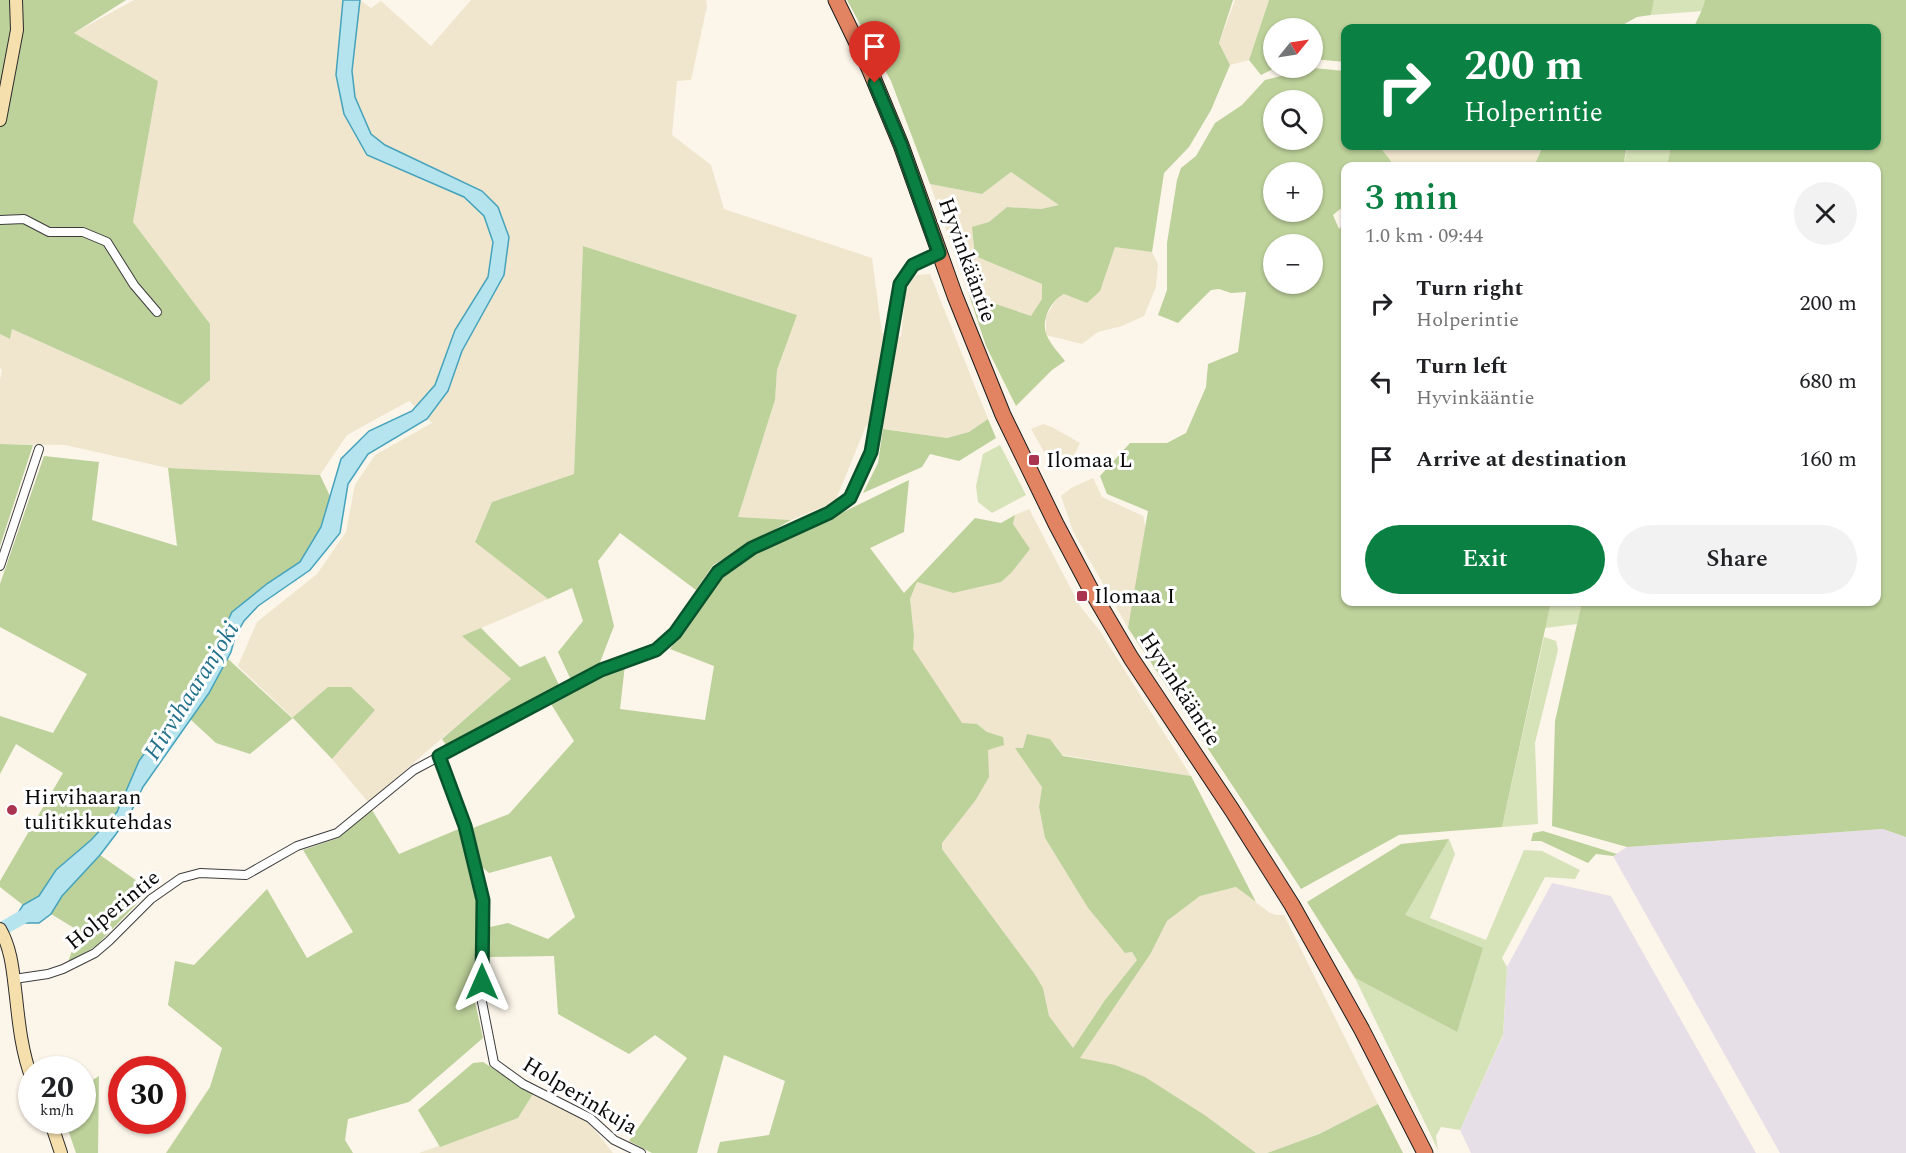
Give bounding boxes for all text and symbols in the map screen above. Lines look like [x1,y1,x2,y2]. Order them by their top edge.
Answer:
north arrow [1263,18,1323,78]
map controls [1263,18,1323,294]
pin [849,21,900,83]
icon: arrive [858,30,891,63]
text: 200 m [1464,35,1583,98]
icon: right [1365,48,1443,126]
button: search [1263,90,1323,150]
text: Holperintie [1464,92,1603,134]
button: + [1263,162,1323,222]
text: 3 min [1365,171,1458,226]
button: close [1794,182,1857,245]
street label: Hyvinkääntie [929,193,1005,327]
text: 1.0 km · 09:44 [1365,221,1483,251]
button: − [1263,234,1323,294]
text: Turn right [1416,272,1523,305]
icon: right [1365,287,1398,320]
text: 200 m [1800,287,1857,320]
text: Holperintie [1416,305,1519,335]
text: Turn left [1416,350,1508,383]
icon: left [1365,365,1398,398]
text: 680 m [1800,365,1857,398]
text: Hyvinkääntie [1416,383,1534,413]
icon: arrive [1365,443,1398,476]
text: Arrive at destination [1416,443,1627,476]
text: 160 m [1800,443,1857,476]
place label: Ilomaa L [1046,444,1133,477]
marker: Ilomaa L [1027,453,1041,467]
button: Exit [1365,525,1605,594]
button: Share [1617,525,1857,594]
place label: Ilomaa I [1094,580,1175,613]
marker: Ilomaa I [1075,589,1089,603]
water label: Hirvihaaranjoki [135,615,249,767]
street label: Hyvinkääntie [1131,625,1229,753]
place label: Hirvihaaran tulitikkutehdas [24,781,172,839]
marker: Hirvihaaran tulitikkutehdas [5,803,19,817]
street label: Holperintie [59,862,167,958]
position arrow [450,950,514,1014]
street label: Holperinkuja [516,1048,644,1144]
speed limit sign: 30 [108,1056,186,1134]
text: 20 [40,1065,74,1111]
text: km/h [40,1099,74,1122]

